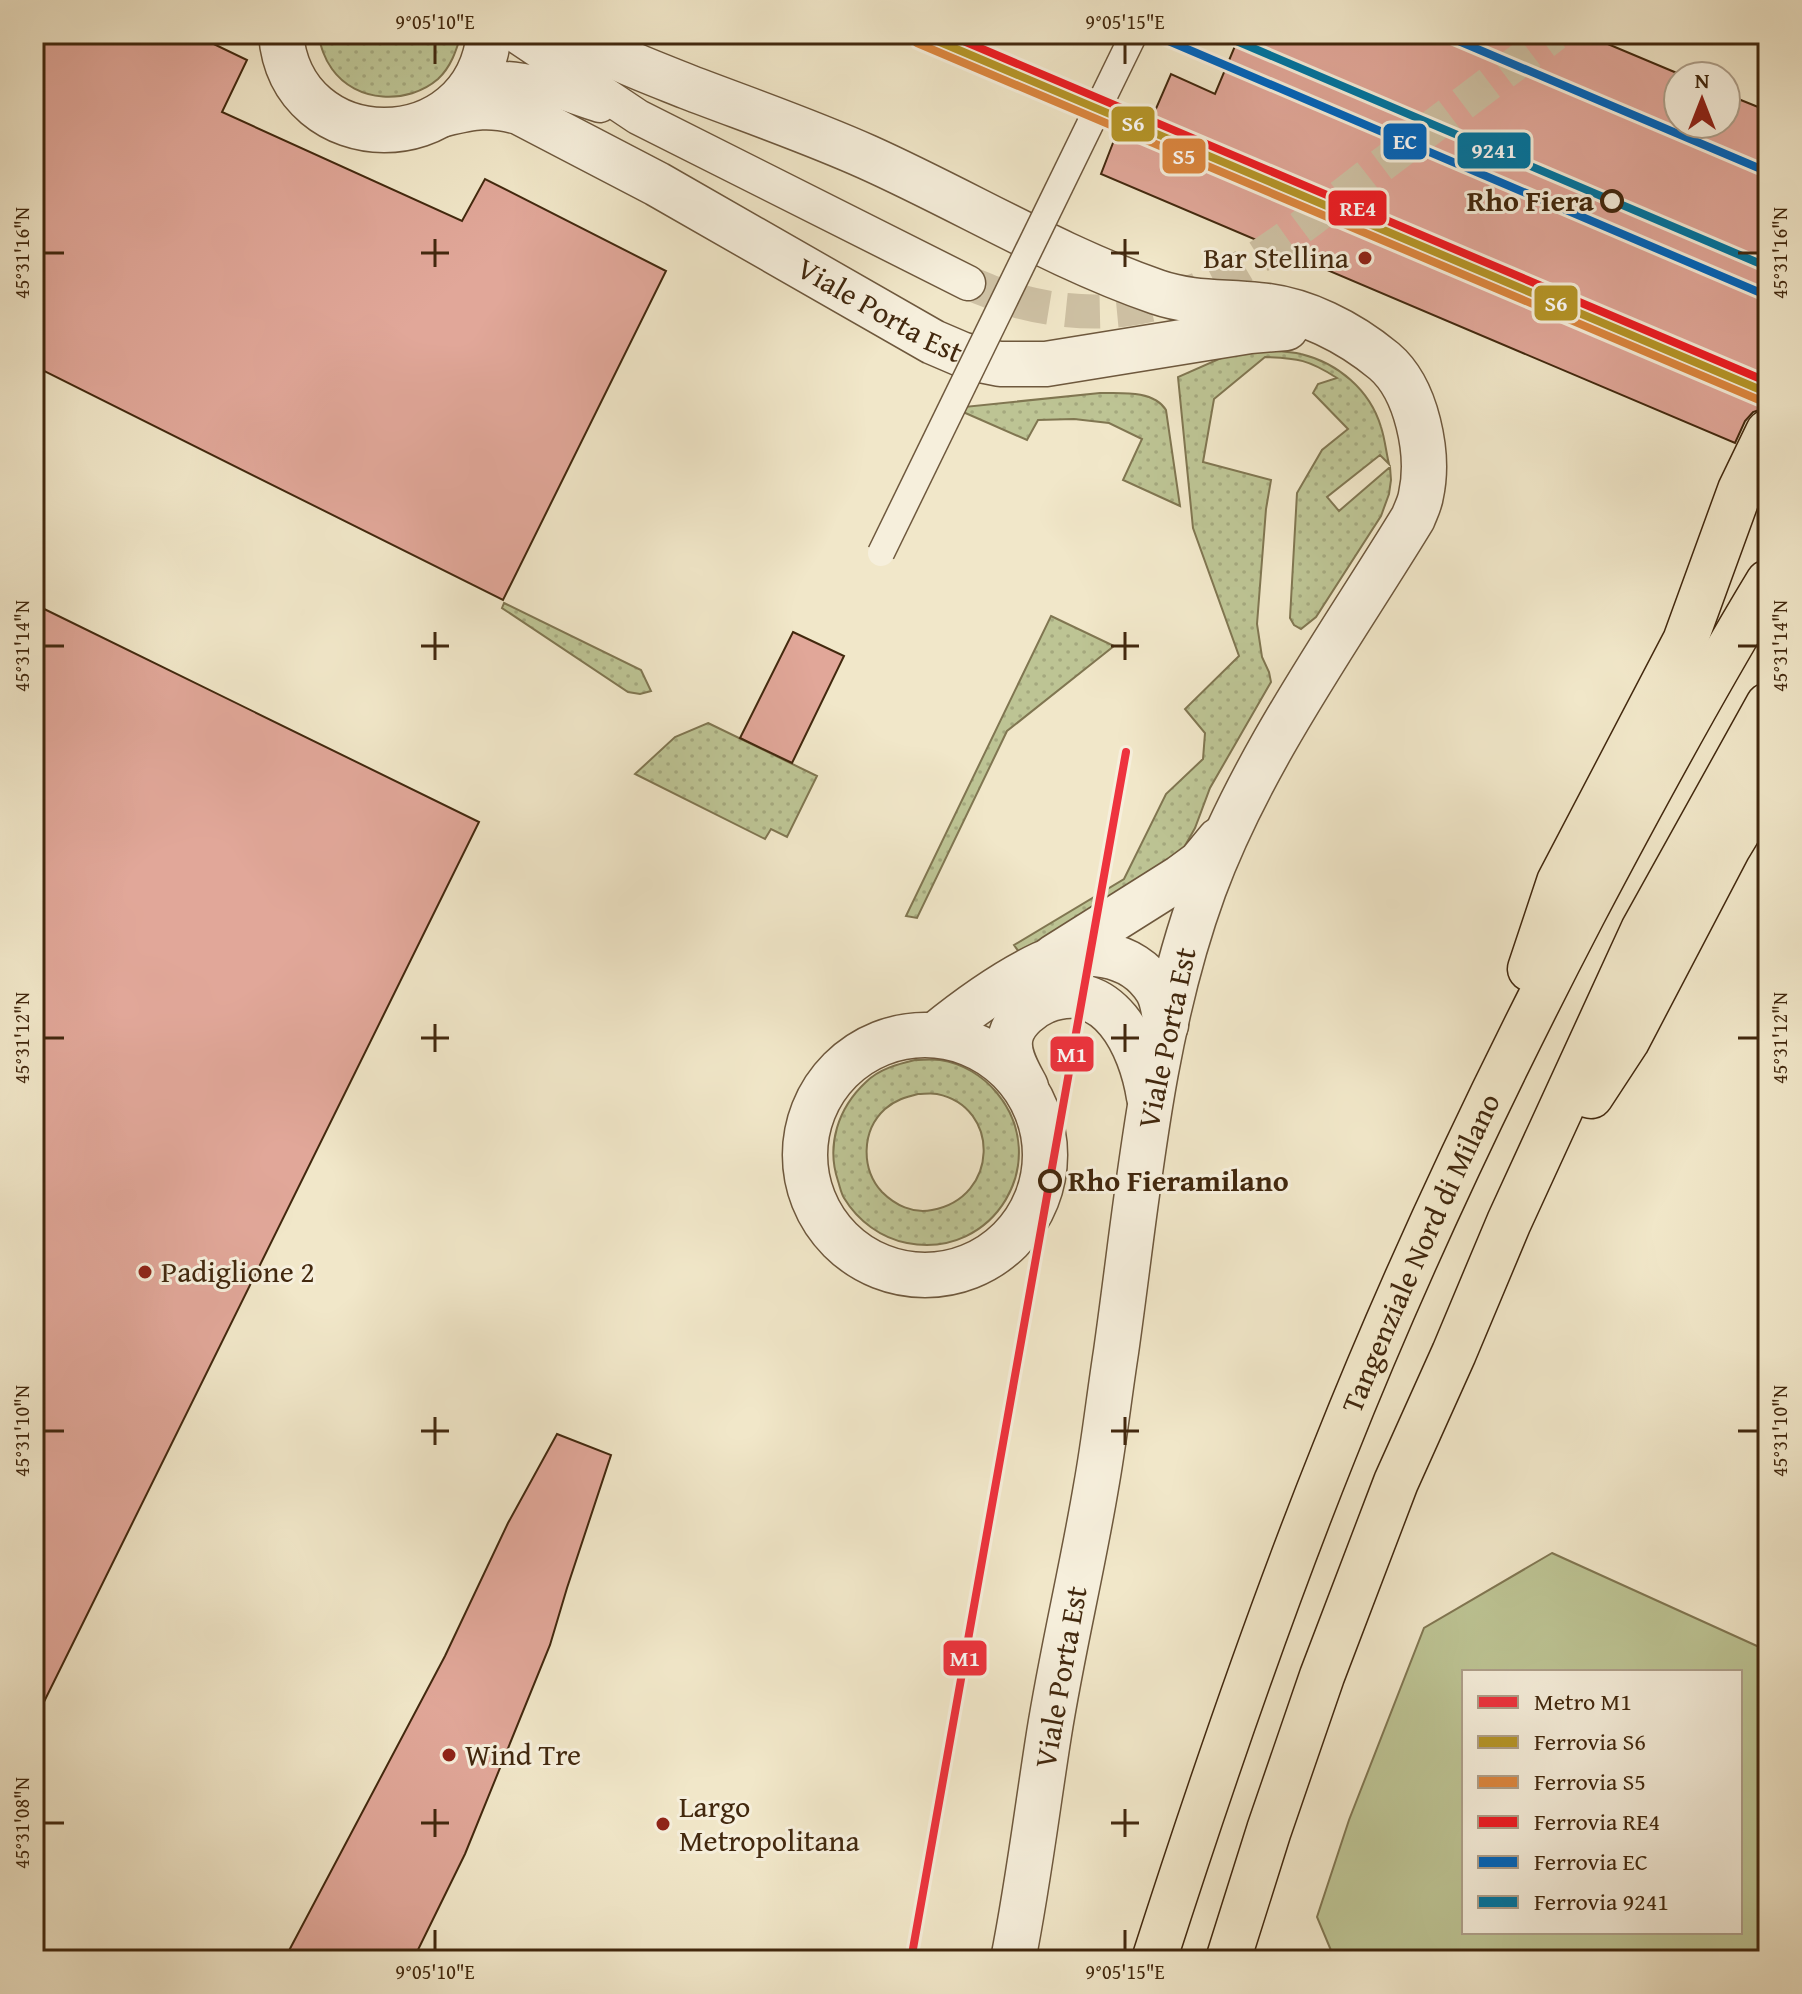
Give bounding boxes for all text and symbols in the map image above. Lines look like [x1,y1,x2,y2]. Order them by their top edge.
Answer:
text: 9°05'10"E [395,7,475,36]
text: 9°05'15"E [1085,7,1165,36]
north arrow [1662,60,1742,140]
text: N [1695,64,1710,96]
line badge: S6 [1110,105,1156,143]
text: S6 [1122,107,1144,139]
line badge: EC [1382,122,1428,161]
text: EC [1393,125,1417,157]
line badge: 9241 [1456,131,1532,170]
text: 9241 [1471,134,1517,166]
line badge: S5 [1161,137,1207,175]
text: S5 [1173,140,1195,172]
place label: Rho Fiera [1467,178,1595,222]
line badge: RE4 [1327,189,1388,227]
marker: Rho Fiera [1601,190,1623,212]
text: RE4 [1340,192,1376,224]
text: 45°31'16"N [7,207,36,299]
text: 45°31'16"N [1765,207,1794,299]
place label: Bar Stellina [1203,235,1349,279]
street label: Viale Porta Est [789,246,970,373]
marker: Bar Stellina [1356,249,1374,267]
line badge: S6 [1533,284,1579,322]
text: S6 [1545,287,1567,319]
text: 45°31'14"N [7,600,36,692]
text: 45°31'14"N [1765,600,1794,692]
street label: Viale Porta Est [1125,943,1207,1132]
text: 45°31'12"N [7,992,36,1084]
text: 45°31'12"N [1765,992,1794,1084]
line badge: M1 [1049,1035,1095,1073]
text: M1 [1057,1038,1087,1070]
street label: Tangenziale Nord di Milano [1329,1085,1511,1419]
place label: Rho Fieramilano [1068,1158,1289,1202]
marker: Rho Fieramilano [1039,1170,1061,1192]
place label: Padiglione 2 [161,1249,315,1293]
marker: Padiglione 2 [136,1263,154,1281]
text: 45°31'10"N [7,1385,36,1477]
text: 45°31'10"N [1765,1385,1794,1477]
street label: Viale Porta Est [1022,1582,1098,1771]
line badge: M1 [942,1639,988,1677]
text: M1 [950,1642,980,1674]
legend [1462,1670,1742,1934]
text: Metro M1 [1534,1684,1632,1719]
text: Ferrovia S6 [1534,1724,1646,1759]
place label: Wind Tre [465,1732,581,1776]
marker: Wind Tre [440,1746,458,1764]
text: Ferrovia S5 [1534,1764,1646,1799]
text: 45°31'08"N [7,1777,36,1869]
place label: Largo Metropolitana [679,1784,860,1862]
text: Ferrovia RE4 [1534,1804,1660,1839]
marker: Largo Metropolitana [654,1815,672,1833]
text: Ferrovia EC [1534,1844,1648,1879]
text: Ferrovia 9241 [1534,1884,1669,1919]
text: 9°05'10"E [395,1957,475,1986]
text: 9°05'15"E [1085,1957,1165,1986]

